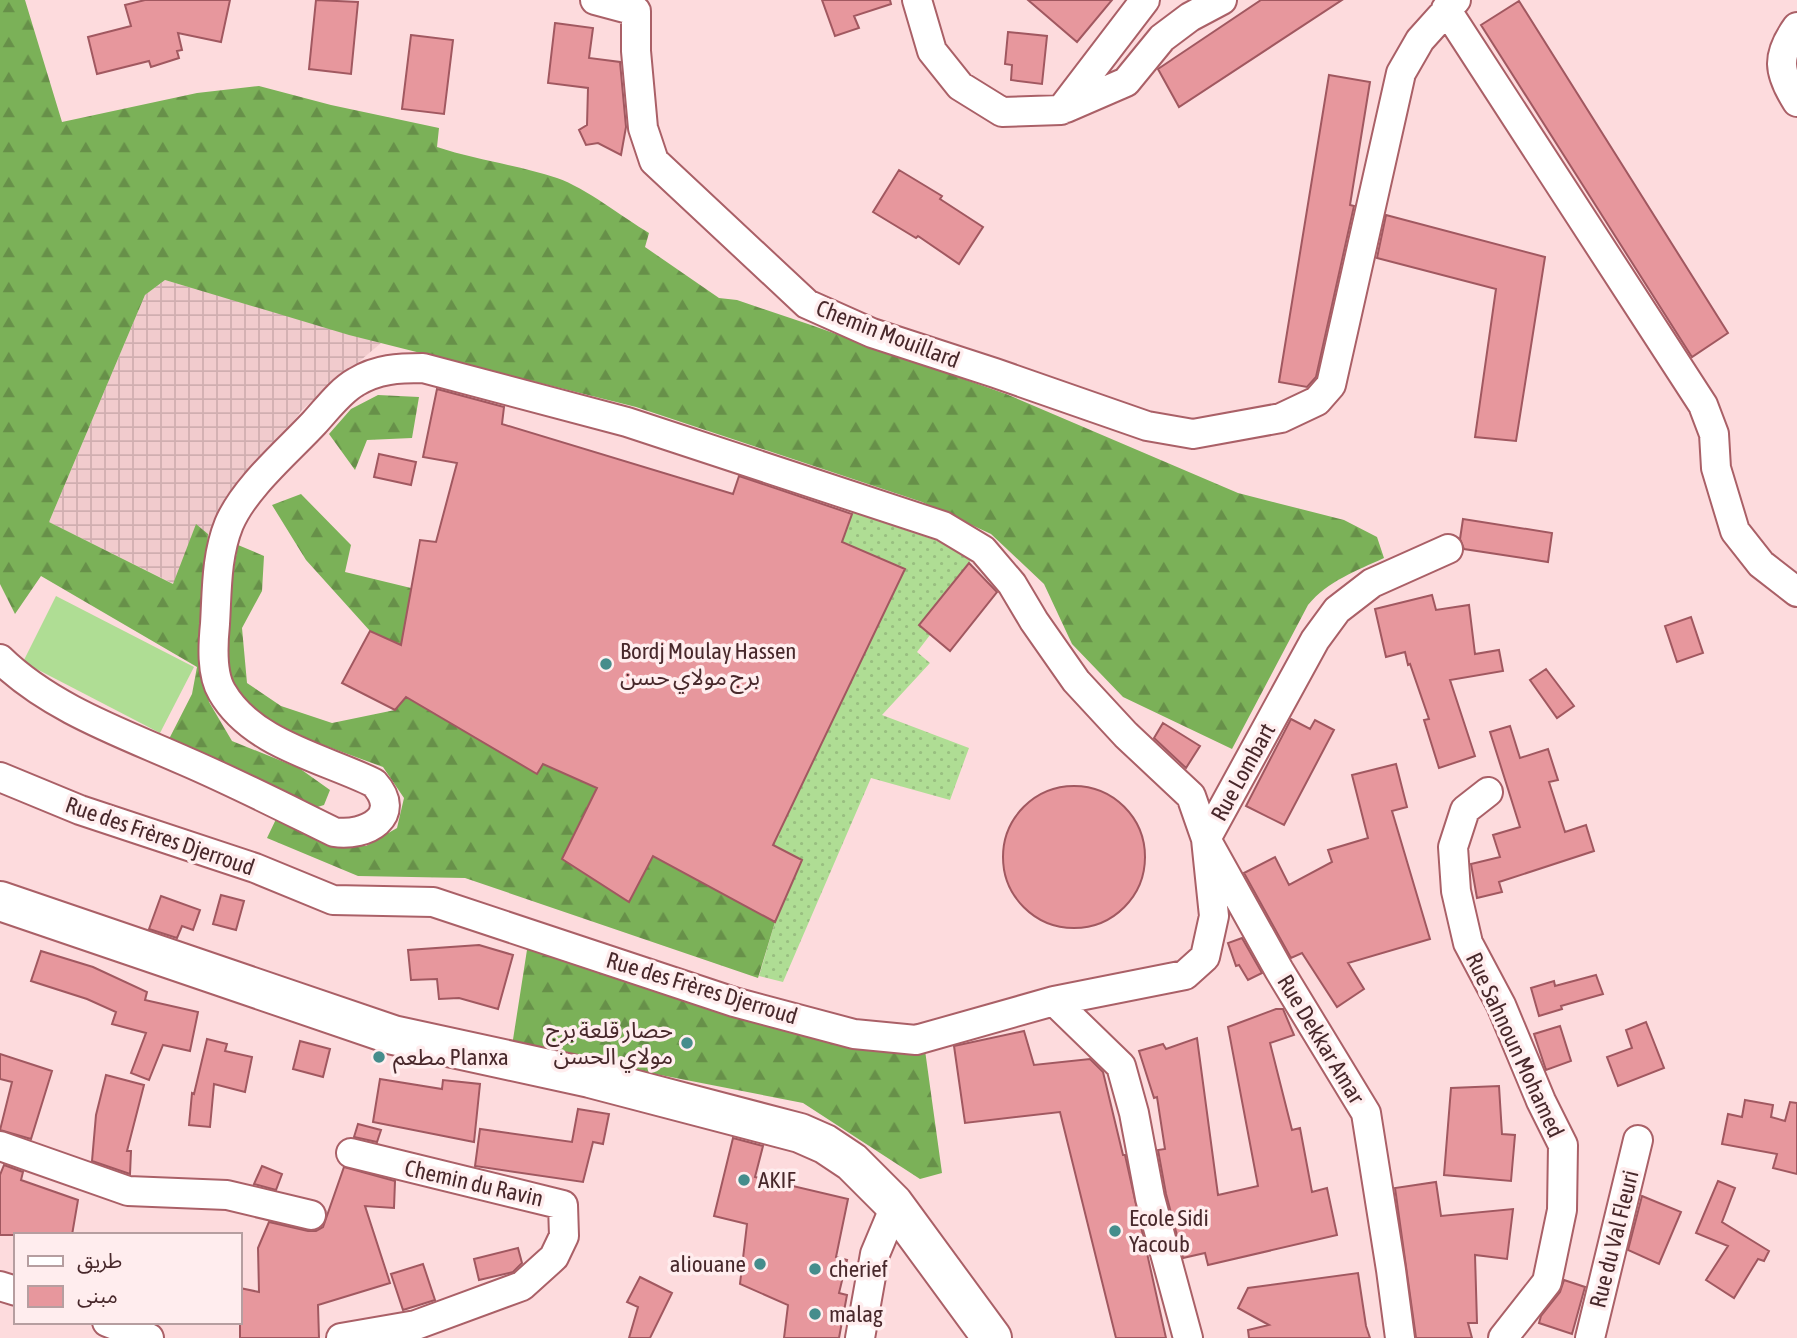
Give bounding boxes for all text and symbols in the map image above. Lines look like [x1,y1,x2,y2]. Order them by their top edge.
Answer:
street label: Chemin Mouillard [813,295,963,373]
place label: Bordj Moulay Hassen برج مولاي حسن [620,638,796,694]
marker: Bordj Moulay Hassen برج مولاي حسن [598,656,614,672]
street label: Rue Lombart [1206,719,1280,825]
street label: Rue des Frères Djerroud [62,791,258,881]
street label: Rue des Frères Djerroud [603,947,801,1029]
street label: Rue Sahnoun Mohamed [1461,948,1569,1142]
street label: Rue Dekkar Amar [1272,970,1370,1109]
place label: حصار قلعة برج مولاي الحسن [546,1017,673,1073]
marker: حصار قلعة برج مولاي الحسن [679,1035,695,1051]
place label: مطعم Planxa [393,1044,509,1074]
marker: مطعم Planxa [371,1049,387,1065]
street label: Chemin du Ravin [402,1154,546,1212]
place label: AKIF [758,1167,796,1193]
street label: Rue du Val Fleuri [1584,1168,1644,1310]
marker: AKIF [736,1172,752,1188]
place label: Ecole Sidi Yacoub [1129,1205,1209,1257]
marker: Ecole Sidi Yacoub [1107,1223,1123,1239]
legend [14,1233,242,1324]
text: طريق [77,1248,122,1274]
place label: aliouane [670,1251,746,1277]
marker: aliouane [752,1256,768,1272]
place label: cherief [829,1256,888,1282]
marker: cherief [807,1261,823,1277]
text: مبنى [77,1283,118,1308]
place label: malag [829,1301,883,1327]
marker: malag [807,1306,823,1322]

